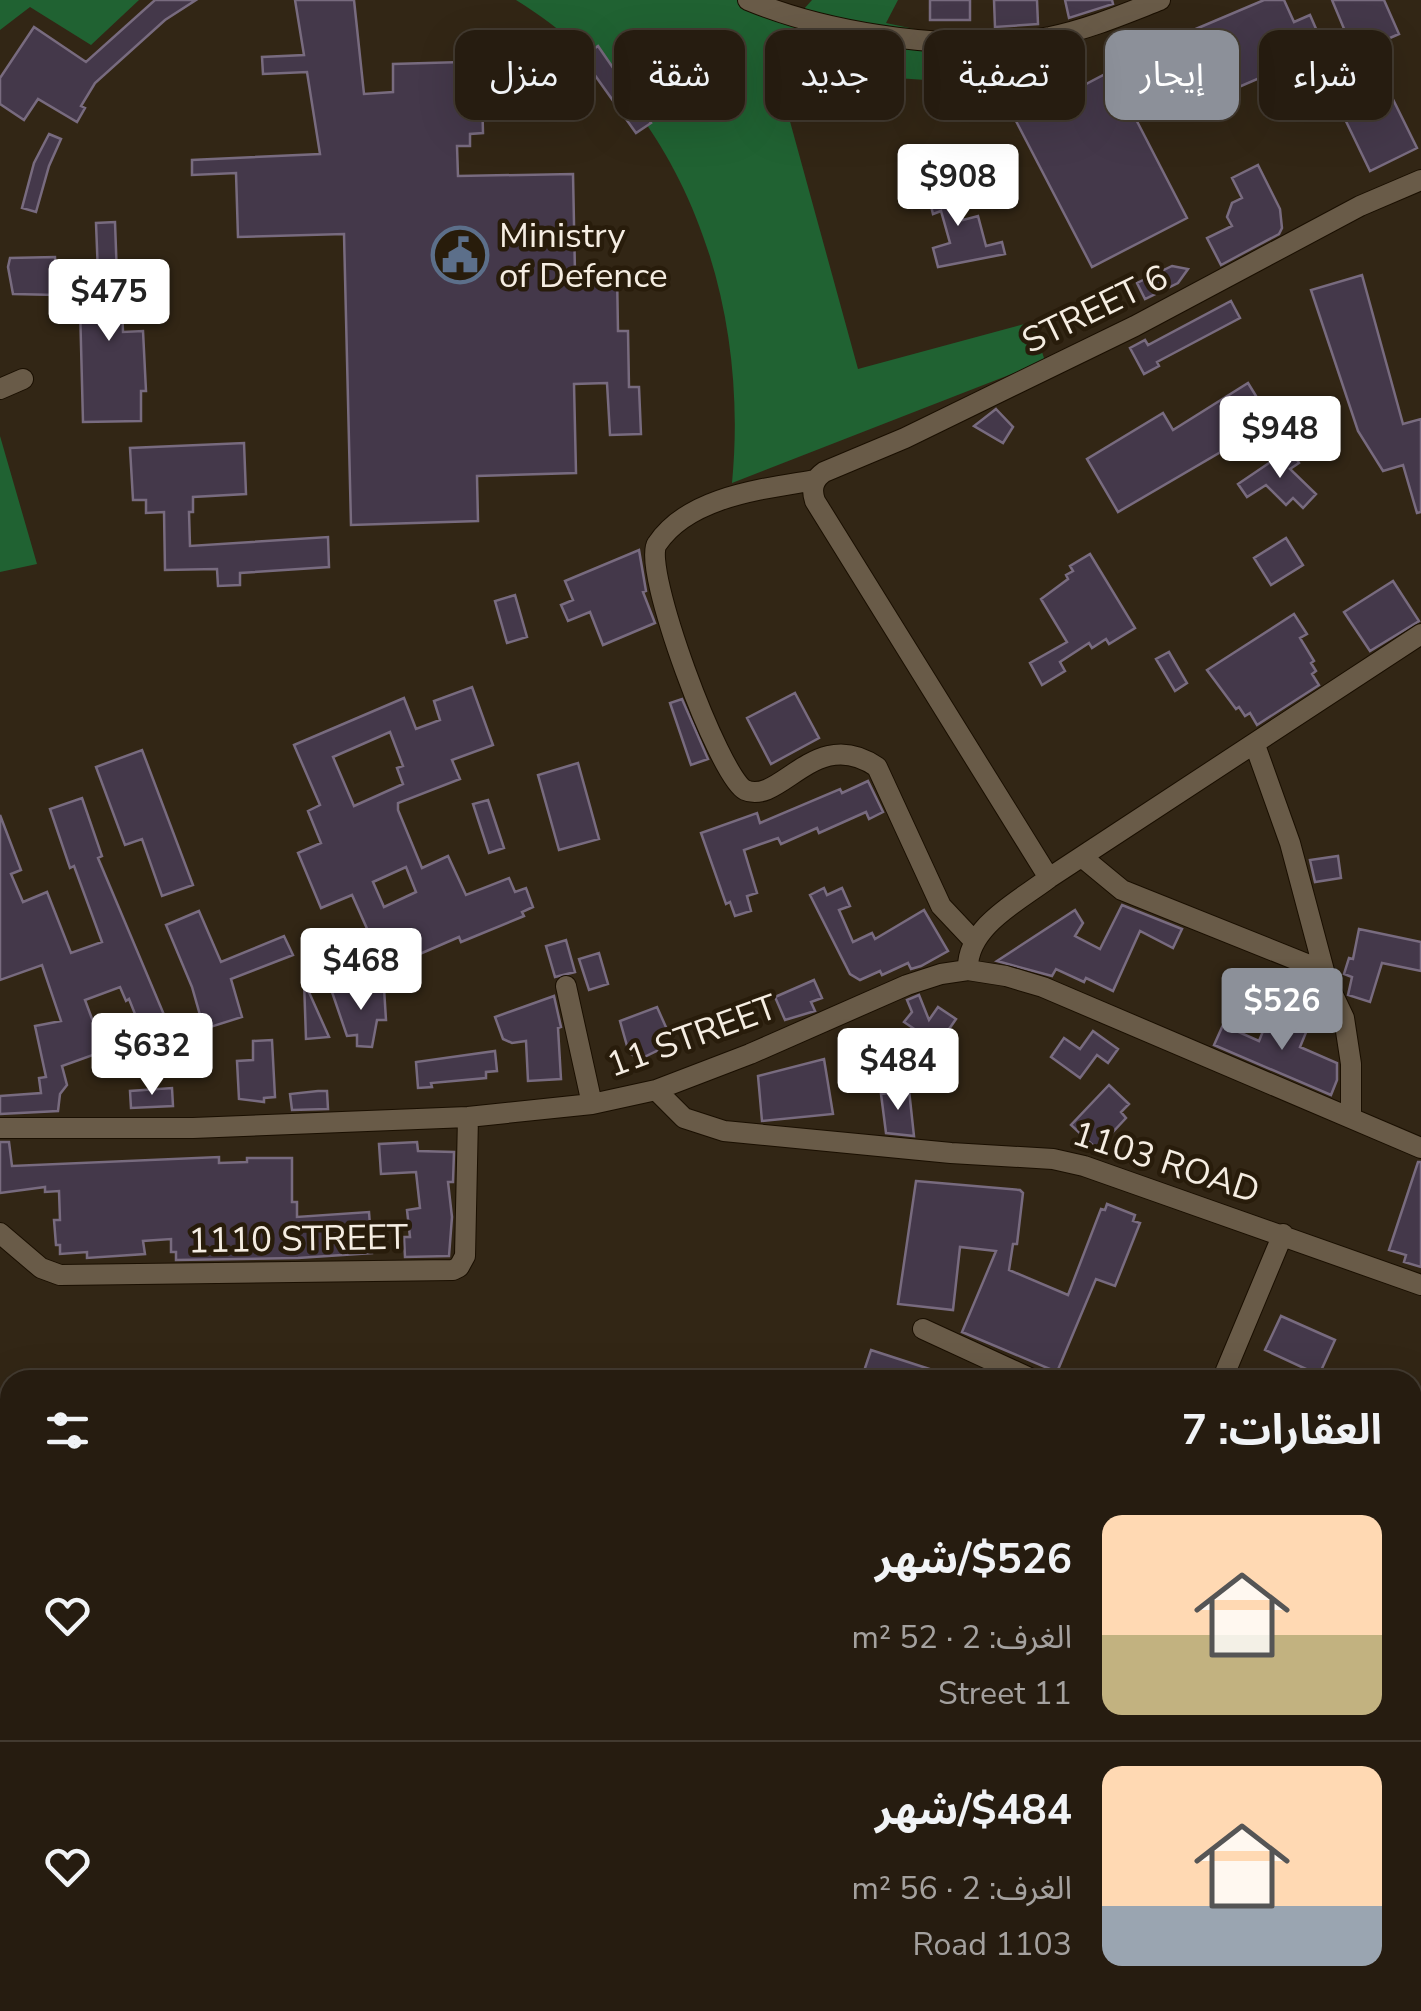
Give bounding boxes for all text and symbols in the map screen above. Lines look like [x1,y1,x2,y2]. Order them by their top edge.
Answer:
chip: منزل [455,30,594,120]
chip: شقة [614,30,745,120]
chip: جديد [765,30,904,120]
chip: تصفية [924,30,1085,120]
chip: إيجار [1105,30,1239,120]
chip: شراء [1259,30,1392,120]
pin: $908 [899,144,1017,229]
text: $908 [920,155,996,198]
place label: Ministry of Defence [499,212,668,299]
public building icon: Ministry of Defence [430,225,490,285]
street label: STREET 6 [1014,253,1176,365]
pin: $475 [50,259,168,344]
text: $475 [71,270,147,313]
pin: $948 [1221,396,1339,481]
text: $948 [1242,407,1318,450]
pin: $468 [302,928,420,1013]
text: $468 [323,939,399,982]
pin: $526 [1223,968,1341,1053]
text: $526 [1244,979,1320,1022]
street label: 11 STREET [600,983,784,1089]
pin: $632 [93,1013,211,1098]
text: $632 [114,1024,190,1067]
pin: $484 [839,1028,957,1113]
text: $484 [860,1039,936,1082]
street label: 1103 ROAD [1066,1110,1266,1214]
street label: 1110 STREET [188,1214,408,1264]
text: العقارات: 7 [1182,1402,1382,1459]
icon: filters [40,1403,95,1458]
text: $526/شهر [875,1531,1072,1588]
icon: home [1182,1555,1302,1675]
icon: heart [40,1588,95,1643]
text: الغرف: 2 · 52 m² [852,1616,1072,1659]
text: 11 Street [938,1672,1072,1715]
text: $484/شهر [875,1782,1072,1839]
icon: home [1182,1806,1302,1926]
icon: heart [40,1839,95,1894]
text: الغرف: 2 · 56 m² [852,1867,1072,1910]
text: 1103 Road [913,1923,1072,1966]

